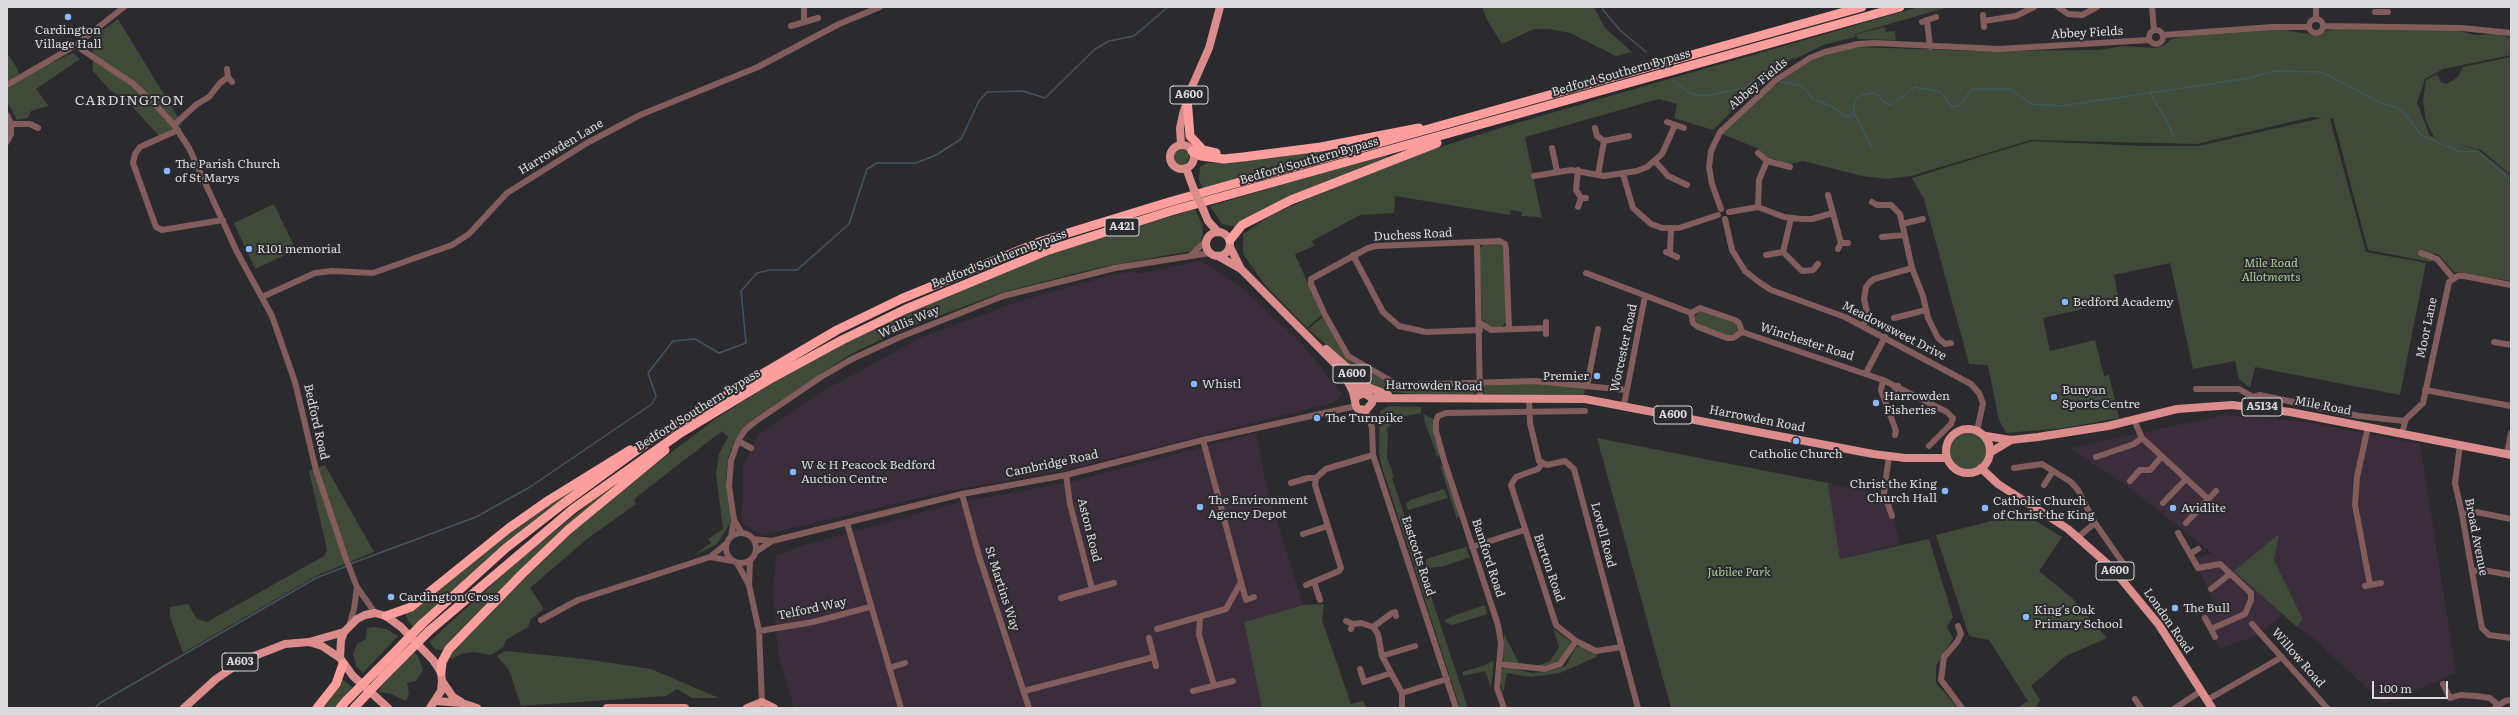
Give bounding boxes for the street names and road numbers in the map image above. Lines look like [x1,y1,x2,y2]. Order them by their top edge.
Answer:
street label: Abbey Fields [2051,24,2123,42]
street label: Bedford Southern Bypass [1550,46,1692,100]
street label: Abbey Fields [1726,55,1790,113]
road number: A600 [1170,86,1208,104]
street label: Harrowden Lane [516,116,606,178]
street label: Bedford Southern Bypass [1238,134,1380,188]
road number: A421 [1105,218,1139,236]
street label: Duchess Road [1373,226,1453,244]
street label: Bedford Southern Bypass [929,227,1069,291]
street label: Moor Lane [2414,296,2440,360]
street label: Meadowsweet Drive [1839,298,1949,364]
street label: Wallis Way [876,303,942,341]
street label: Worcester Road [1608,303,1640,393]
street label: Winchester Road [1758,320,1856,364]
road number: A600 [1333,365,1371,383]
street label: Bedford Southern Bypass [633,366,763,454]
street label: Harrowden Road [1385,378,1483,394]
street label: Bedford Road [300,383,332,461]
street label: Mile Road [2293,393,2353,419]
road number: A5134 [2242,398,2282,416]
street label: Harrowden Road [1708,403,1806,435]
road number: A600 [1654,406,1692,424]
street label: Cambridge Road [1004,447,1100,481]
street label: Aston Road [1074,497,1104,563]
street label: Broad Avenue [2461,497,2491,577]
street label: Lovell Road [1587,501,1619,569]
street label: Eastcotts Road [1398,514,1438,598]
street label: Bamford Road [1469,517,1507,599]
street label: Barton Road [1531,532,1567,604]
street label: St Martins Way [982,545,1022,633]
road number: A600 [2096,562,2134,580]
street label: London Road [2140,586,2196,656]
street label: Telford Way [776,595,848,623]
street label: Willow Road [2268,626,2328,690]
road number: A603 [222,653,258,671]

